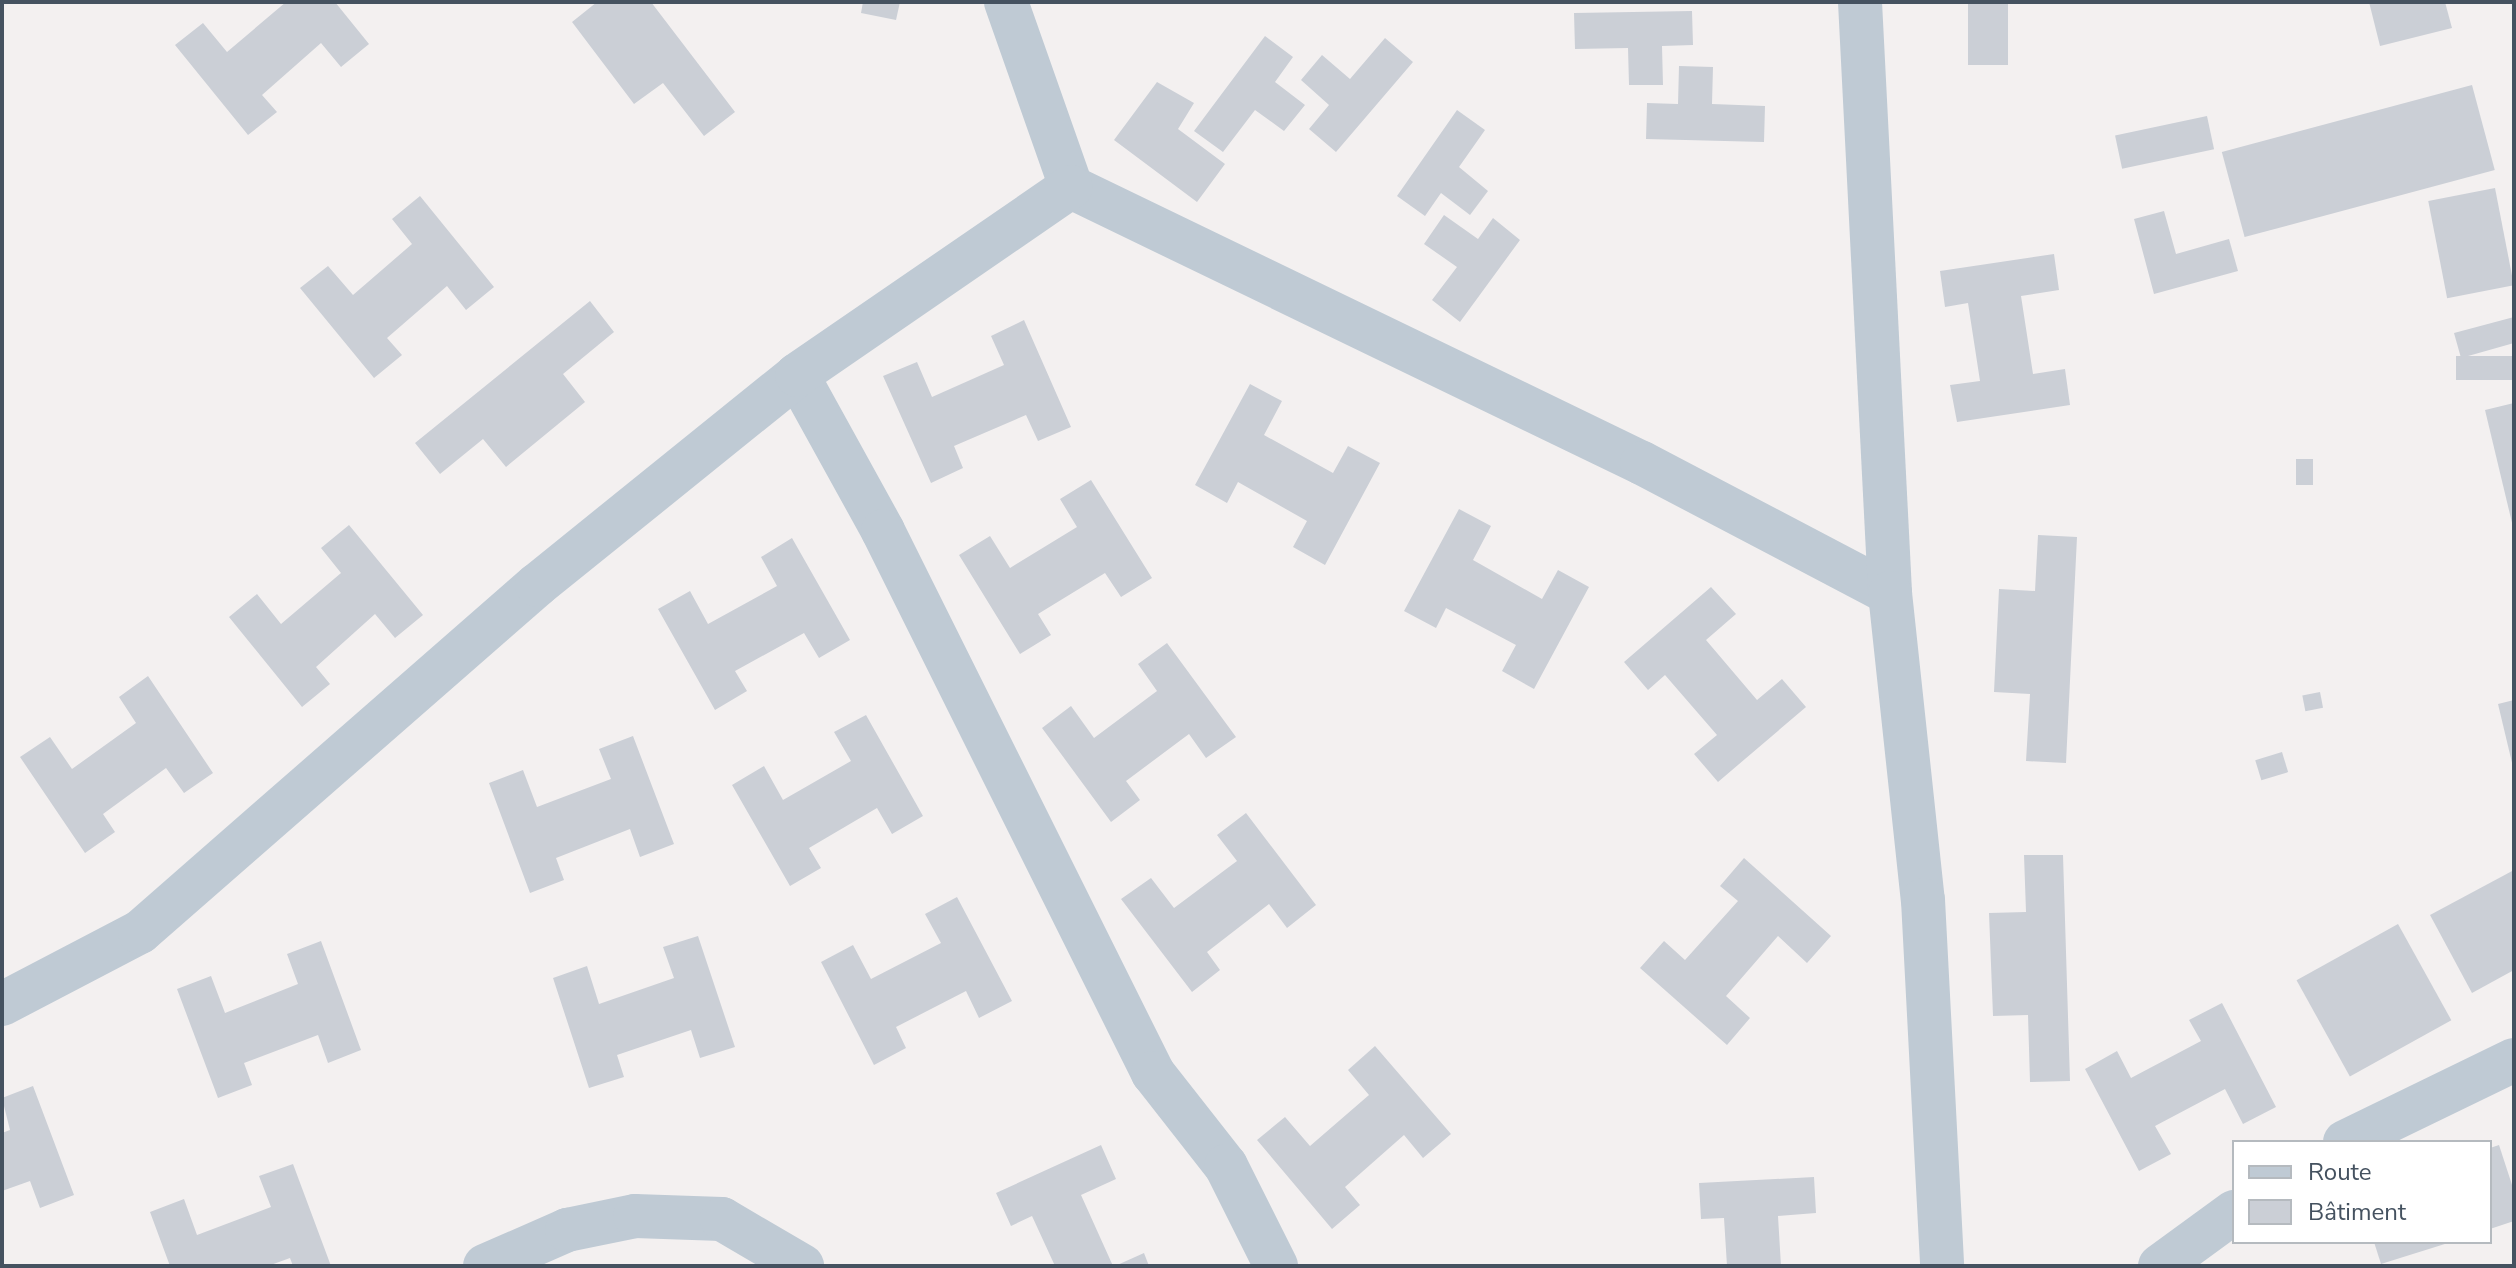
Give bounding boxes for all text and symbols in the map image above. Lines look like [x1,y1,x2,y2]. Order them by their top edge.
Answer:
legend [2232,1140,2492,1244]
text: Route [2308,1156,2372,1188]
text: Bâtiment [2308,1196,2406,1228]

